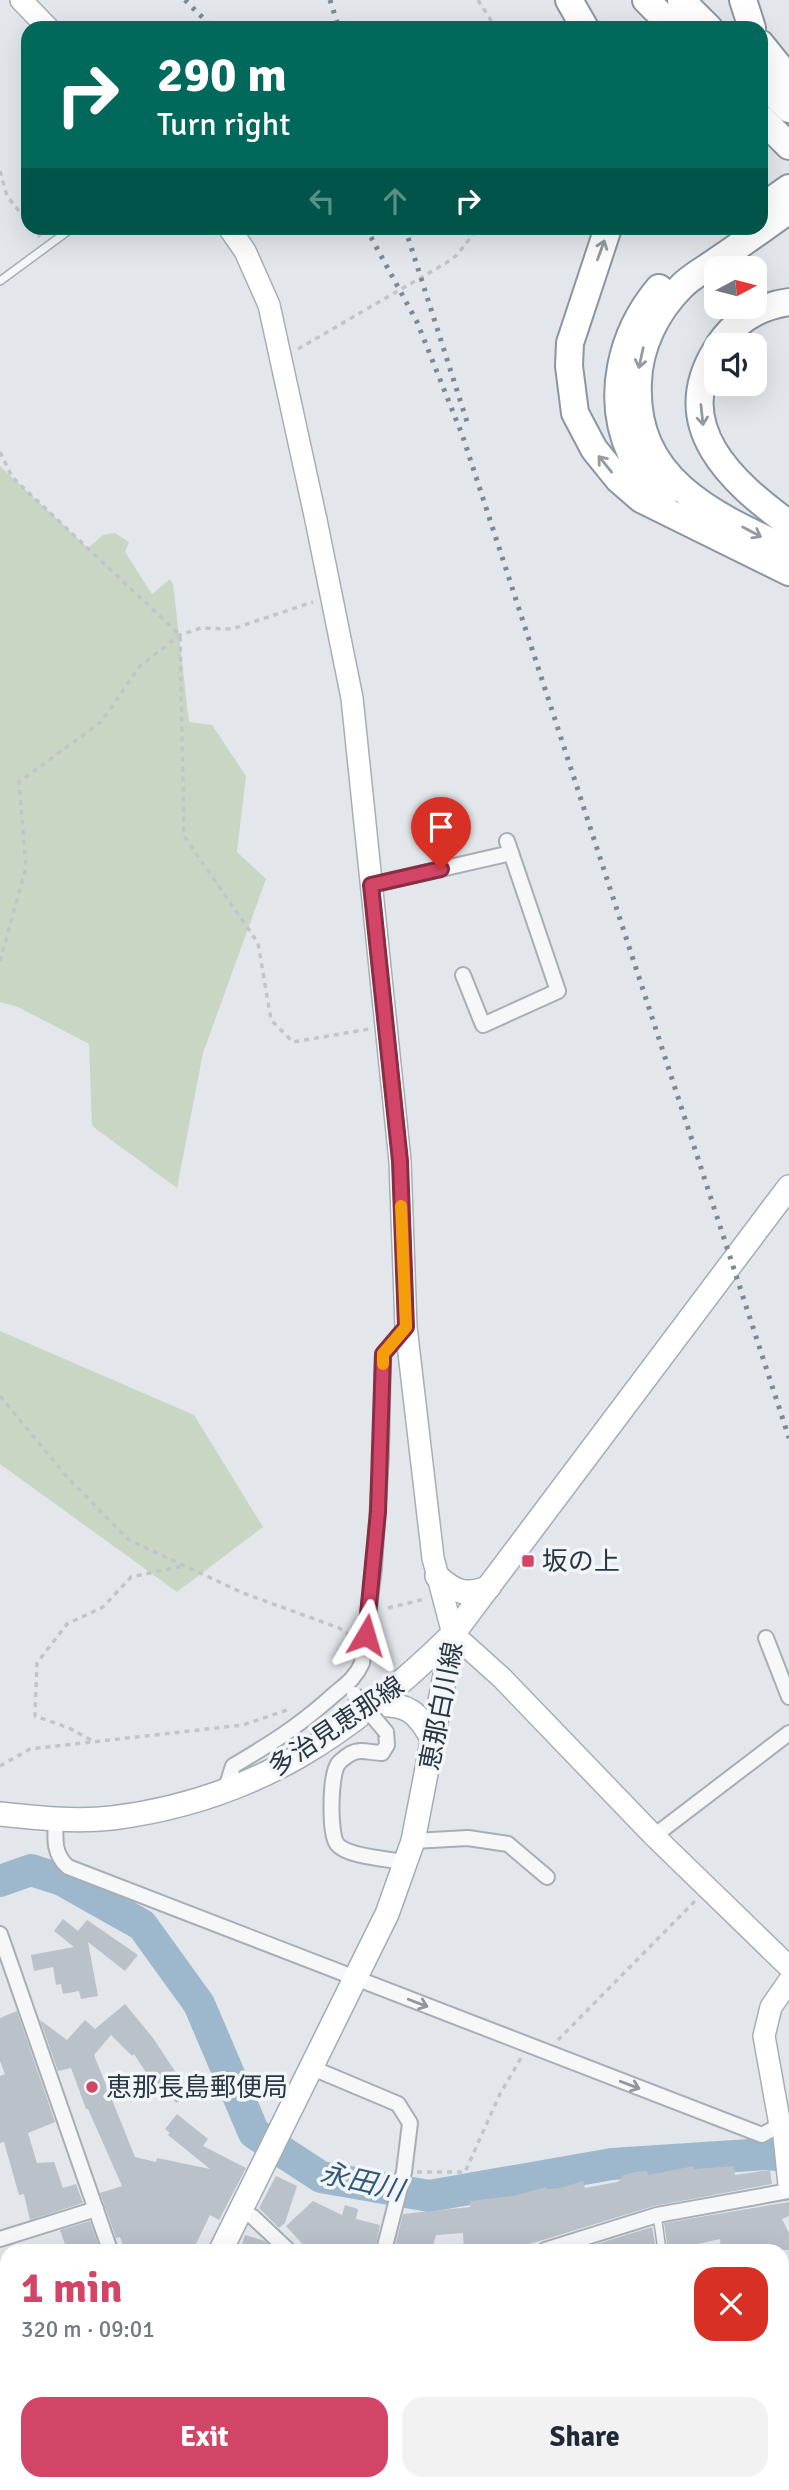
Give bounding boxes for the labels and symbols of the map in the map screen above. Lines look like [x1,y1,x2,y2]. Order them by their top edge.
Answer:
one-way arrow [595,240,608,262]
north arrow [704,256,766,318]
one-way arrow [634,346,648,369]
one-way arrow [696,404,709,426]
one-way arrow [598,455,613,474]
one-way arrow [741,526,762,539]
pin [411,797,471,869]
place label: 坂の上 [542,1546,620,1578]
marker: 坂の上 [520,1553,536,1569]
position arrow [329,1598,403,1672]
street label: 恵那白川線 [414,1639,470,1773]
street label: 多治見恵那線 [263,1670,410,1784]
one-way arrow [407,1998,429,2010]
place label: 恵那長島郵便局 [106,2072,288,2104]
marker: 恵那長島郵便局 [84,2079,100,2095]
one-way arrow [619,2080,641,2092]
water label: 永田川 [317,2156,409,2209]

